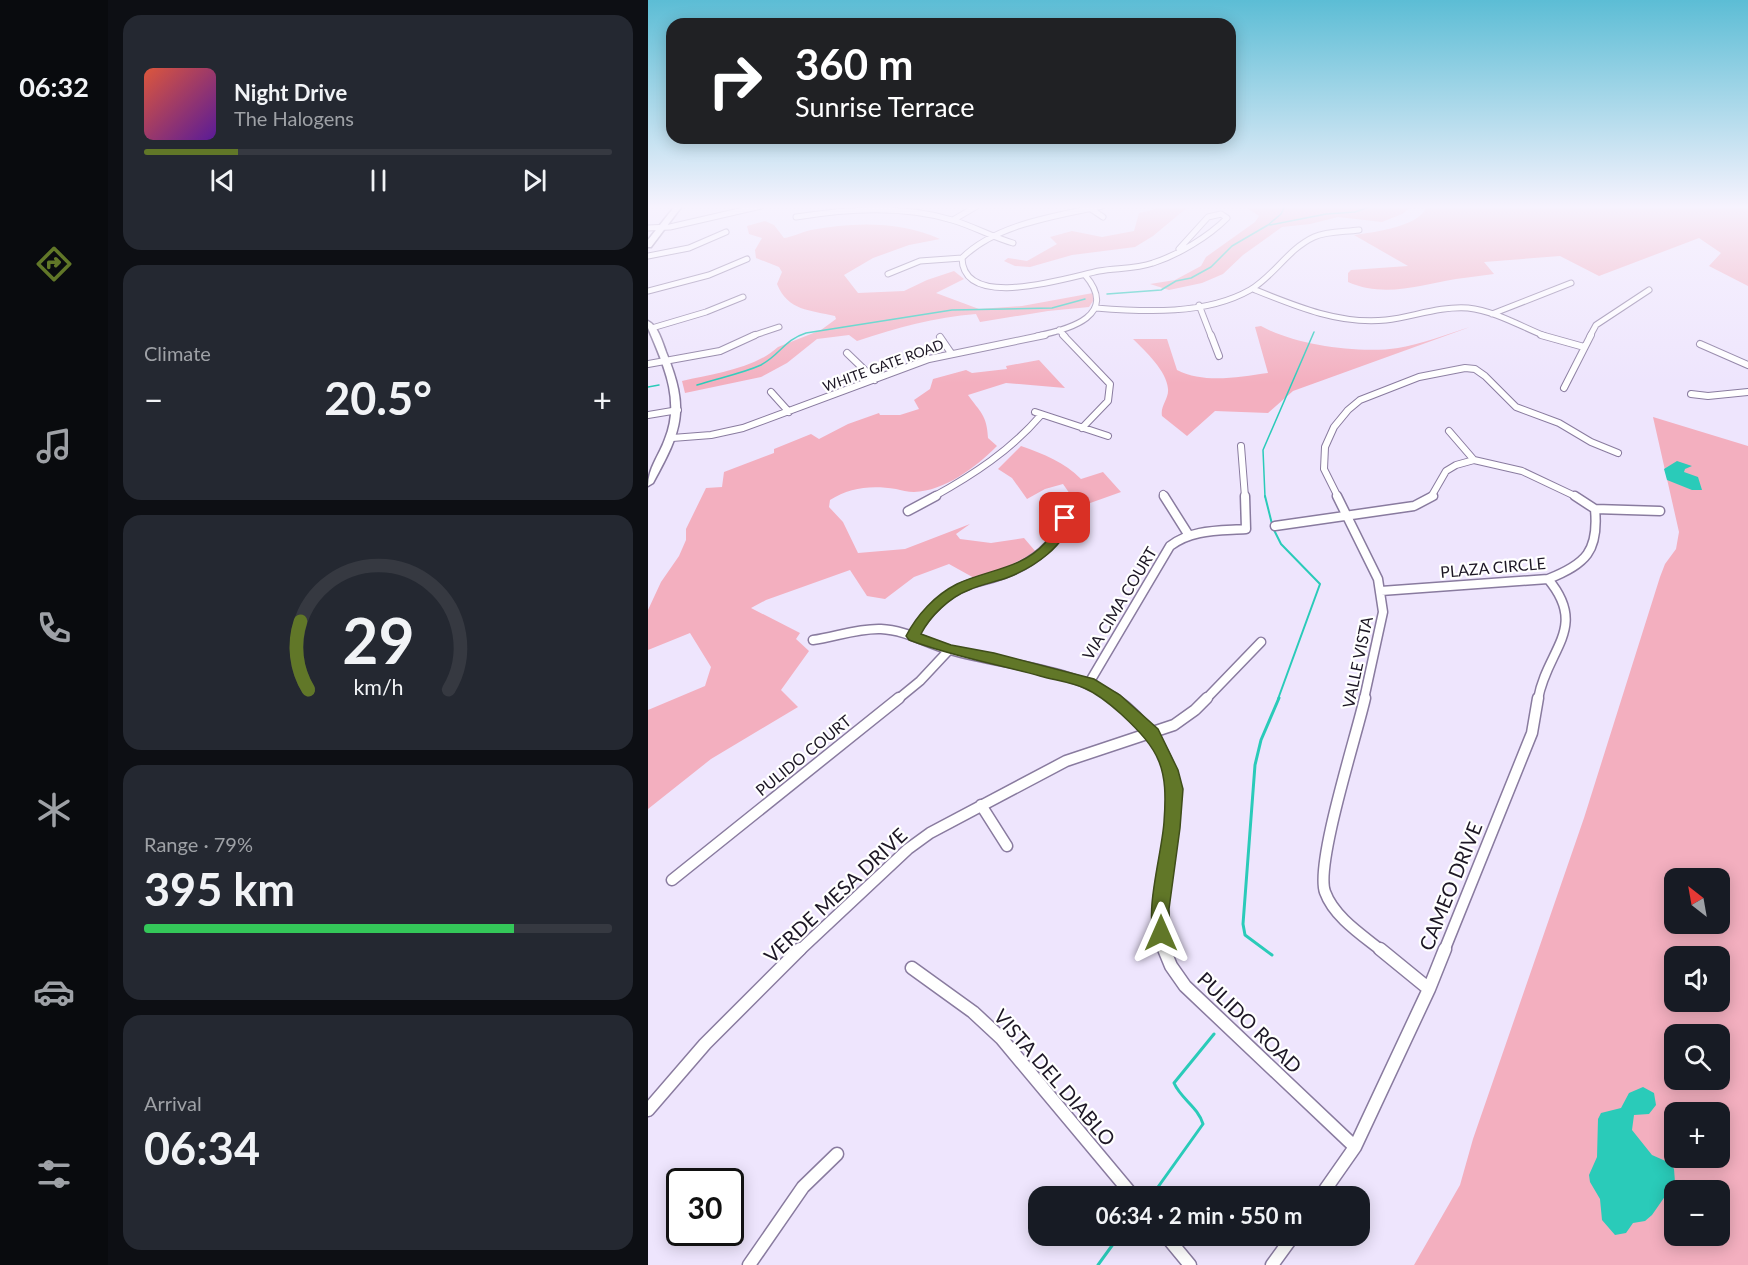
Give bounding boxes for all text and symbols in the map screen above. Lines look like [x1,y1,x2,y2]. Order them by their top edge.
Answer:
text: 360 m [795,39,913,89]
icon: right [696,42,774,120]
text: 06:32 [19,70,89,103]
text: Night Drive [234,79,347,106]
text: Sunrise Terrace [795,90,975,123]
text: The Halogens [234,106,354,130]
icon: previous [206,164,239,197]
icon: pause [362,164,395,197]
icon: next [518,164,551,197]
icon: directions [33,243,75,285]
street label: WHITE GATE ROAD [820,335,946,395]
text: Climate [144,341,211,365]
text: 20.5° [324,371,432,425]
text: − [144,379,163,419]
text: + [593,379,612,419]
icon: music [33,425,75,467]
pin [1039,492,1090,543]
icon: arrive [1048,501,1081,534]
street label: VIA CIMA COURT [1078,543,1160,663]
street label: PLAZA CIRCLE [1439,553,1547,581]
text: 29 [342,602,414,677]
icon: phone [33,607,75,649]
street label: VALLE VISTA [1338,614,1376,710]
text: km/h [353,674,403,700]
street label: PULIDO COURT [751,710,855,799]
icon: climate [33,789,75,831]
street label: CAMEO DRIVE [1413,818,1487,954]
street label: VERDE MESA DRIVE [759,823,911,967]
text: Range · 79% [144,832,253,856]
text: 395 km [144,862,295,916]
north arrow [1664,868,1730,934]
map controls [1664,868,1730,1246]
position arrow [1129,901,1193,965]
button: sound [1664,946,1730,1012]
street label: PULIDO ROAD [1193,966,1307,1078]
icon: car [33,971,75,1013]
street label: VISTA DEL DIABLO [989,1004,1121,1150]
button: search [1664,1024,1730,1090]
text: Arrival [144,1091,202,1115]
button: + [1664,1102,1730,1168]
text: 06:34 [144,1121,260,1175]
icon: filters [33,1153,75,1195]
speed limit sign: 30 [666,1168,744,1246]
button: − [1664,1180,1730,1246]
text: 06:34 · 2 min · 550 m [1096,1202,1302,1229]

